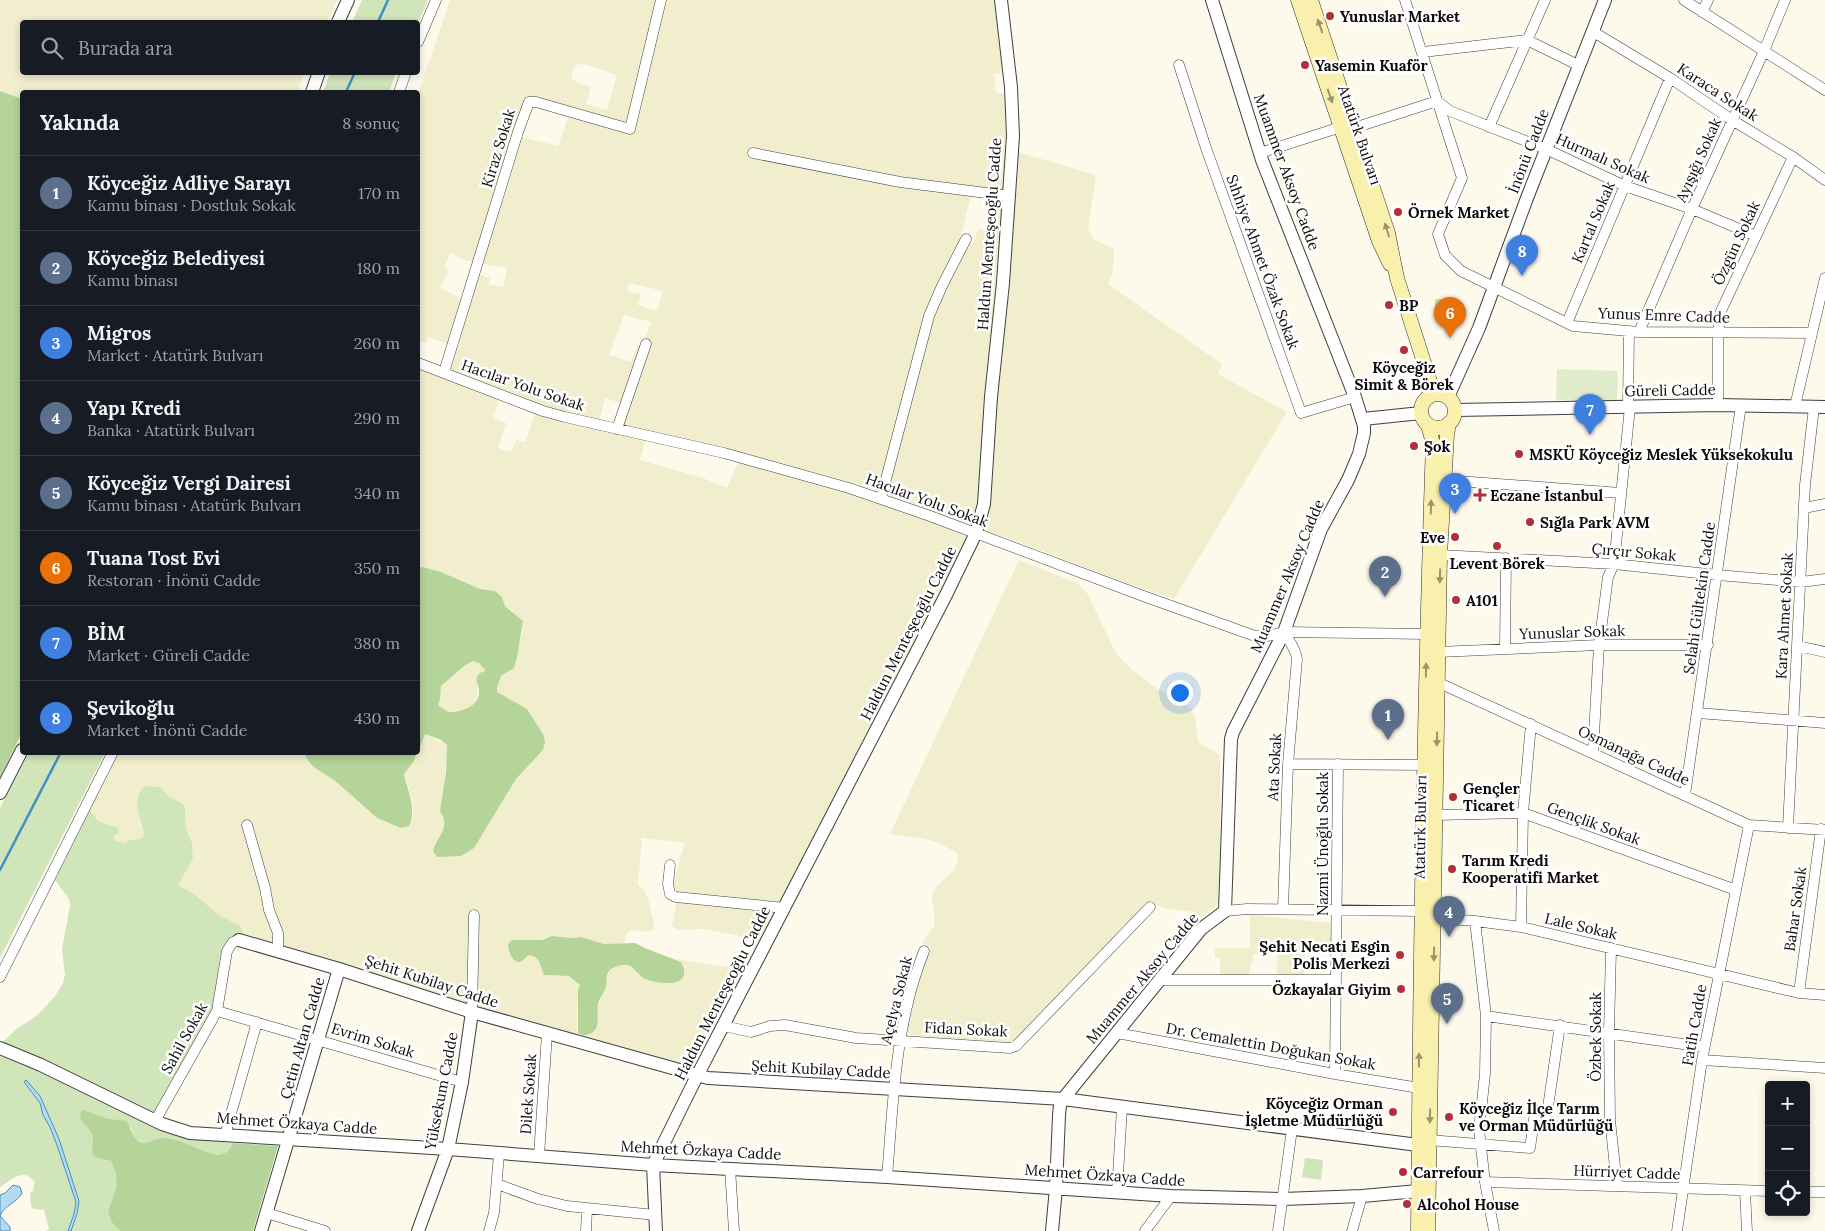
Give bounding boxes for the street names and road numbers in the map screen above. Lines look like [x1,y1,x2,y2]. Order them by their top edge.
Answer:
street label: Karaca Sokak [1674,59,1762,125]
street label: Atatürk Bulvarı [1334,82,1386,187]
street label: Muammer Aksoy Cadde [1250,91,1324,253]
street label: Kiraz Sokak [477,106,519,190]
street label: İnönü Cadde [1503,106,1553,196]
street label: Ayışığı Sokak [1671,115,1725,206]
street label: Hurmalı Sokak [1553,129,1653,187]
street label: Haldun Menteşeoğlu Cadde [973,137,1005,331]
street label: Sıhhiye Ahmet Özak Sokak [1222,172,1304,352]
street label: Kartal Sokak [1567,178,1619,266]
street label: Özgün Sokak [1708,198,1764,288]
street label: Yunus Emre Cadde [1597,303,1730,327]
street label: Hacılar Yolu Sokak [459,355,587,415]
street label: Güreli Cadde [1624,380,1716,400]
street label: Hacılar Yolu Sokak [863,469,991,531]
street label: Muammer Aksoy Cadde [1246,496,1328,656]
street label: Selahi Gültekin Cadde [1679,521,1719,675]
street label: Çırçır Sokak [1591,539,1677,565]
street label: Haldun Menteşeoğlu Cadde [856,543,960,723]
street label: Kara Ahmet Sokak [1771,552,1797,680]
street label: Yunuslar Sokak [1518,621,1625,643]
street label: Osmanağa Cadde [1575,721,1693,789]
street label: Ata Sokak [1263,733,1285,802]
street label: Nazmi Ünoğlu Sokak [1313,772,1332,916]
street label: Atatürk Bulvarı [1410,775,1430,880]
street label: Gençlik Sokak [1545,797,1643,849]
street label: Bahar Sokak [1780,865,1810,953]
street label: Haldun Menteşeoğlu Cadde [670,903,774,1083]
street label: Lale Sokak [1543,908,1619,944]
street label: Muammer Aksoy Cadde [1082,909,1202,1047]
street label: Şehit Kubilay Cadde [363,950,501,1012]
street label: Açelya Sokak [876,954,916,1047]
street label: Çetin Altan Cadde [276,975,328,1101]
street label: Fatih Cadde [1677,983,1711,1067]
street label: Özbek Sokak [1586,992,1605,1082]
street label: Sahil Sokak [157,999,211,1077]
street label: Fidan Sokak [924,1017,1008,1041]
street label: Evrim Sokak [329,1018,417,1062]
street label: Dr. Cemalettin Doğukan Sokak [1165,1018,1377,1074]
street label: Yüksekum Cadde [420,1031,462,1152]
street label: Dilek Sokak [516,1053,540,1135]
street label: Şehit Kubilay Cadde [751,1056,891,1082]
street label: Mehmet Özkaya Cadde [216,1108,378,1138]
street label: Mehmet Özkaya Cadde [620,1136,782,1164]
street label: Mehmet Özkaya Cadde [1024,1160,1186,1190]
street label: Hürriyet Cadde [1573,1161,1681,1183]

